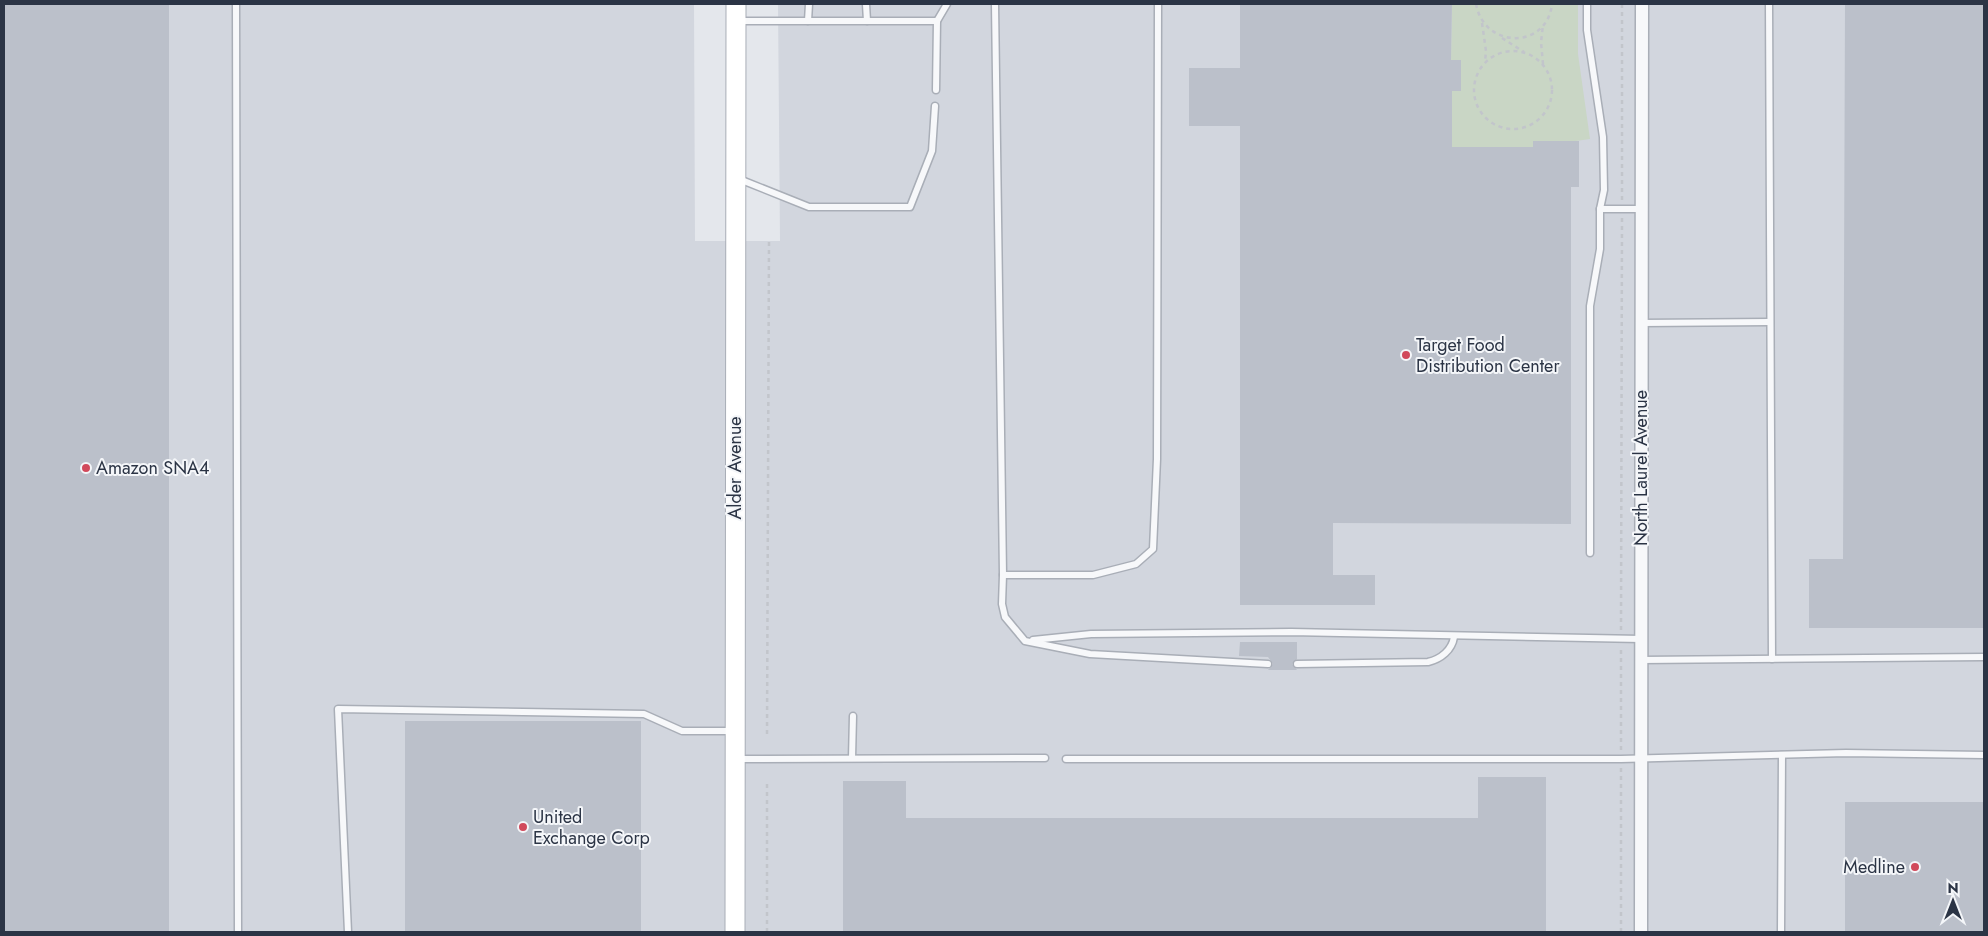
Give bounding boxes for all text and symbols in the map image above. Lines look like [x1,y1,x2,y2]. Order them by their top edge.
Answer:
place label: Target Food Distribution Center [1416,332,1560,379]
marker: Target Food Distribution Center [1400,349,1412,361]
street label: North Laurel Avenue [1628,390,1654,546]
street label: Alder Avenue [722,416,748,520]
place label: Amazon SNA4 [96,455,209,481]
marker: Amazon SNA4 [80,462,92,474]
place label: United Exchange Corp [533,804,650,851]
marker: United Exchange Corp [517,821,529,833]
place label: Medline [1843,854,1905,880]
marker: Medline [1909,861,1921,873]
north arrow [1928,876,1978,926]
text: N [1947,878,1959,898]

